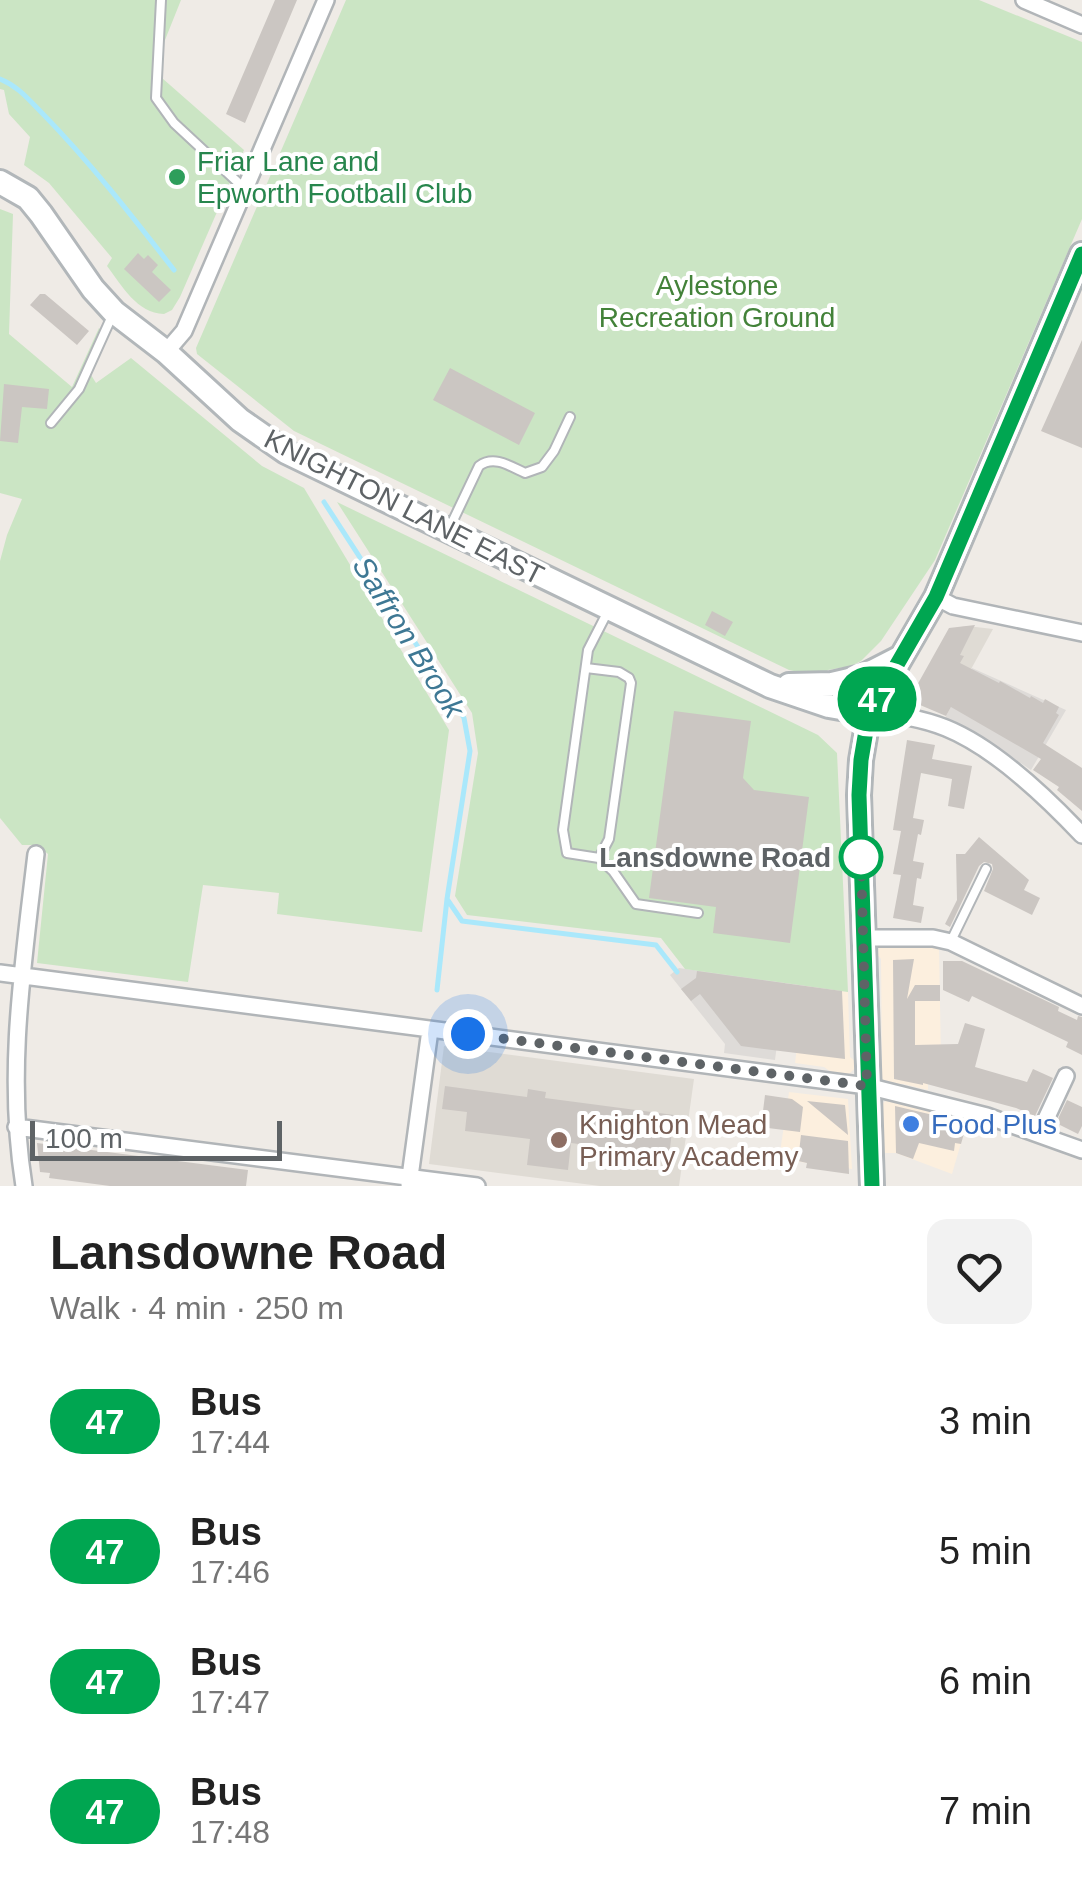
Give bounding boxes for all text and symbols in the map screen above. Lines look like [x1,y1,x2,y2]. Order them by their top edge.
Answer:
place label: Friar Lane and Epworth Football Club [197,146,472,209]
marker: Friar Lane and Epworth Football Club [166,166,188,188]
park label: Aylestone Recreation Ground [599,270,835,333]
street label: KNIGHTON LANE EAST [259,423,549,591]
water label: Saffron Brook [346,550,473,725]
line badge: 47 [832,666,922,732]
text: 47 [858,680,896,719]
marker: Lansdowne Road [840,836,882,878]
place label: Lansdowne Road [599,842,831,873]
your location [443,1009,493,1059]
place label: Knighton Mead Primary Academy [579,1109,798,1172]
place label: Food Plus [931,1109,1057,1140]
marker: Food Plus [900,1113,922,1135]
scale bar [30,1116,282,1160]
text: 100 m [45,1123,123,1154]
marker: Knighton Mead Primary Academy [548,1129,570,1151]
button: heart [927,1219,1032,1324]
text: Lansdowne Road [50,1226,447,1279]
text: Walk · 4 min · 250 m [50,1290,344,1326]
text: Bus [190,1381,262,1423]
text: 3 min [939,1400,1032,1442]
text: 47 [86,1402,124,1441]
text: 17:44 [190,1424,270,1460]
text: Bus [190,1511,262,1553]
text: 5 min [939,1530,1032,1572]
text: 47 [86,1532,124,1571]
text: 17:46 [190,1554,270,1590]
text: Bus [190,1641,262,1683]
text: 6 min [939,1660,1032,1702]
text: 47 [86,1662,124,1701]
text: 17:47 [190,1684,270,1720]
text: Bus [190,1771,262,1813]
text: 7 min [939,1790,1032,1832]
text: 47 [86,1792,124,1831]
text: 17:48 [190,1814,270,1850]

